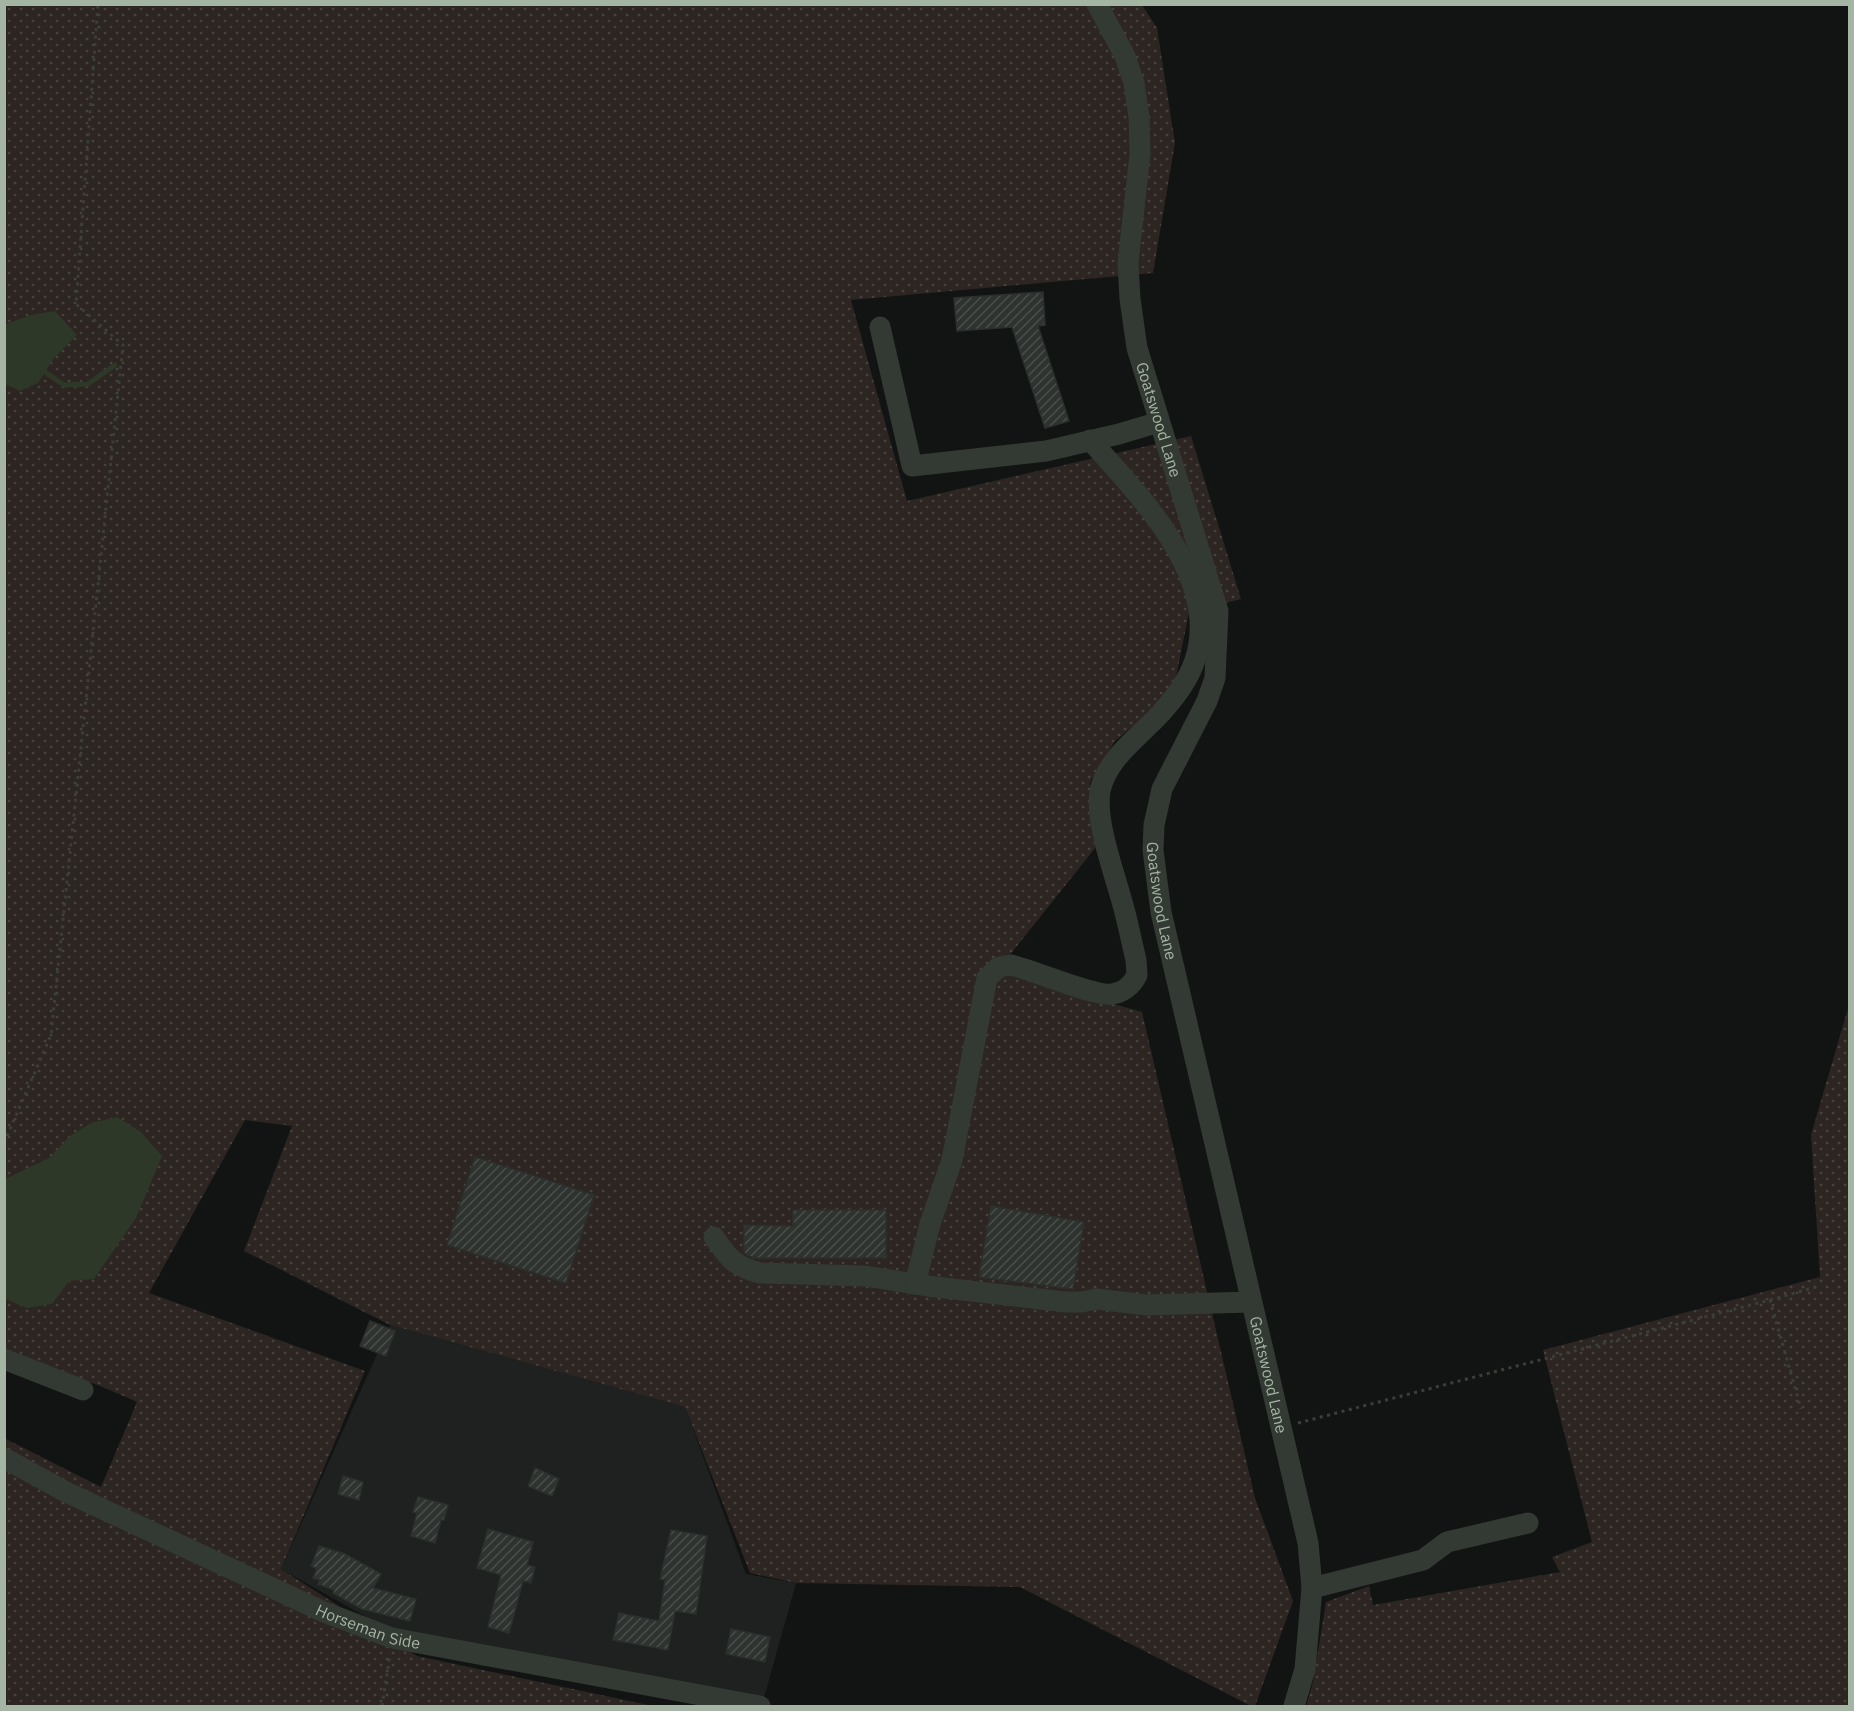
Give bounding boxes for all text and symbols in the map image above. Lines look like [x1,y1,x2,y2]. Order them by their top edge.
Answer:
street label: Goatswood Lane [1132,359,1186,480]
street label: Goatswood Lane [1143,841,1182,962]
street label: Goatswood Lane [1245,1314,1292,1435]
street label: Horseman Side [313,1600,422,1653]

